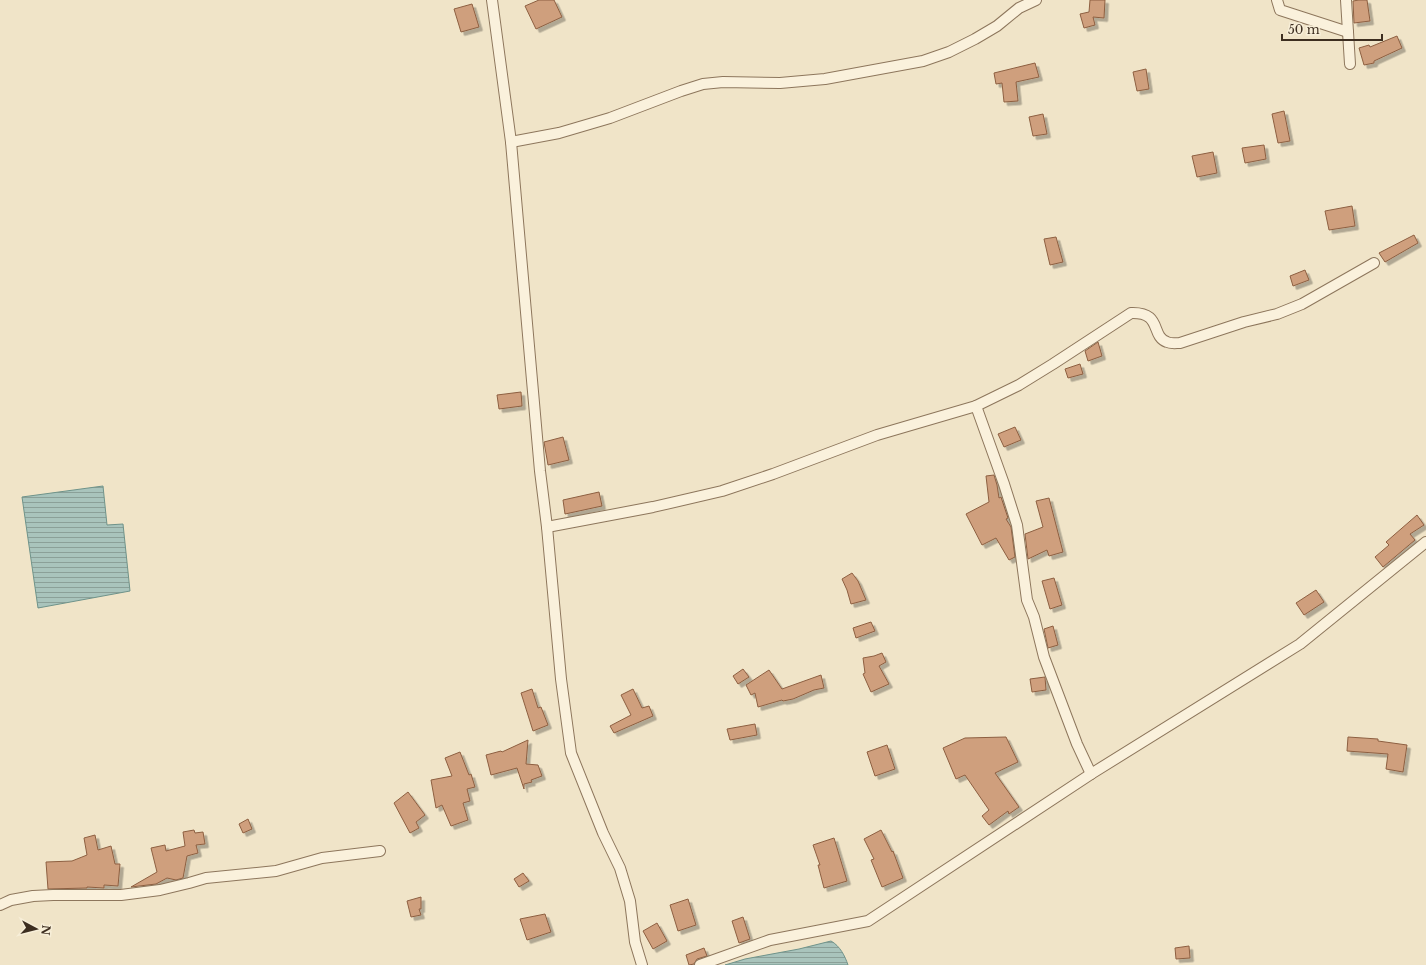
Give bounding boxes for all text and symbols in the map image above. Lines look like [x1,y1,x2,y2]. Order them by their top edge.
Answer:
scale bar [1282,16,1382,42]
text: 50 m [1288,22,1320,37]
north arrow [16,909,56,949]
text: N [38,924,54,937]

